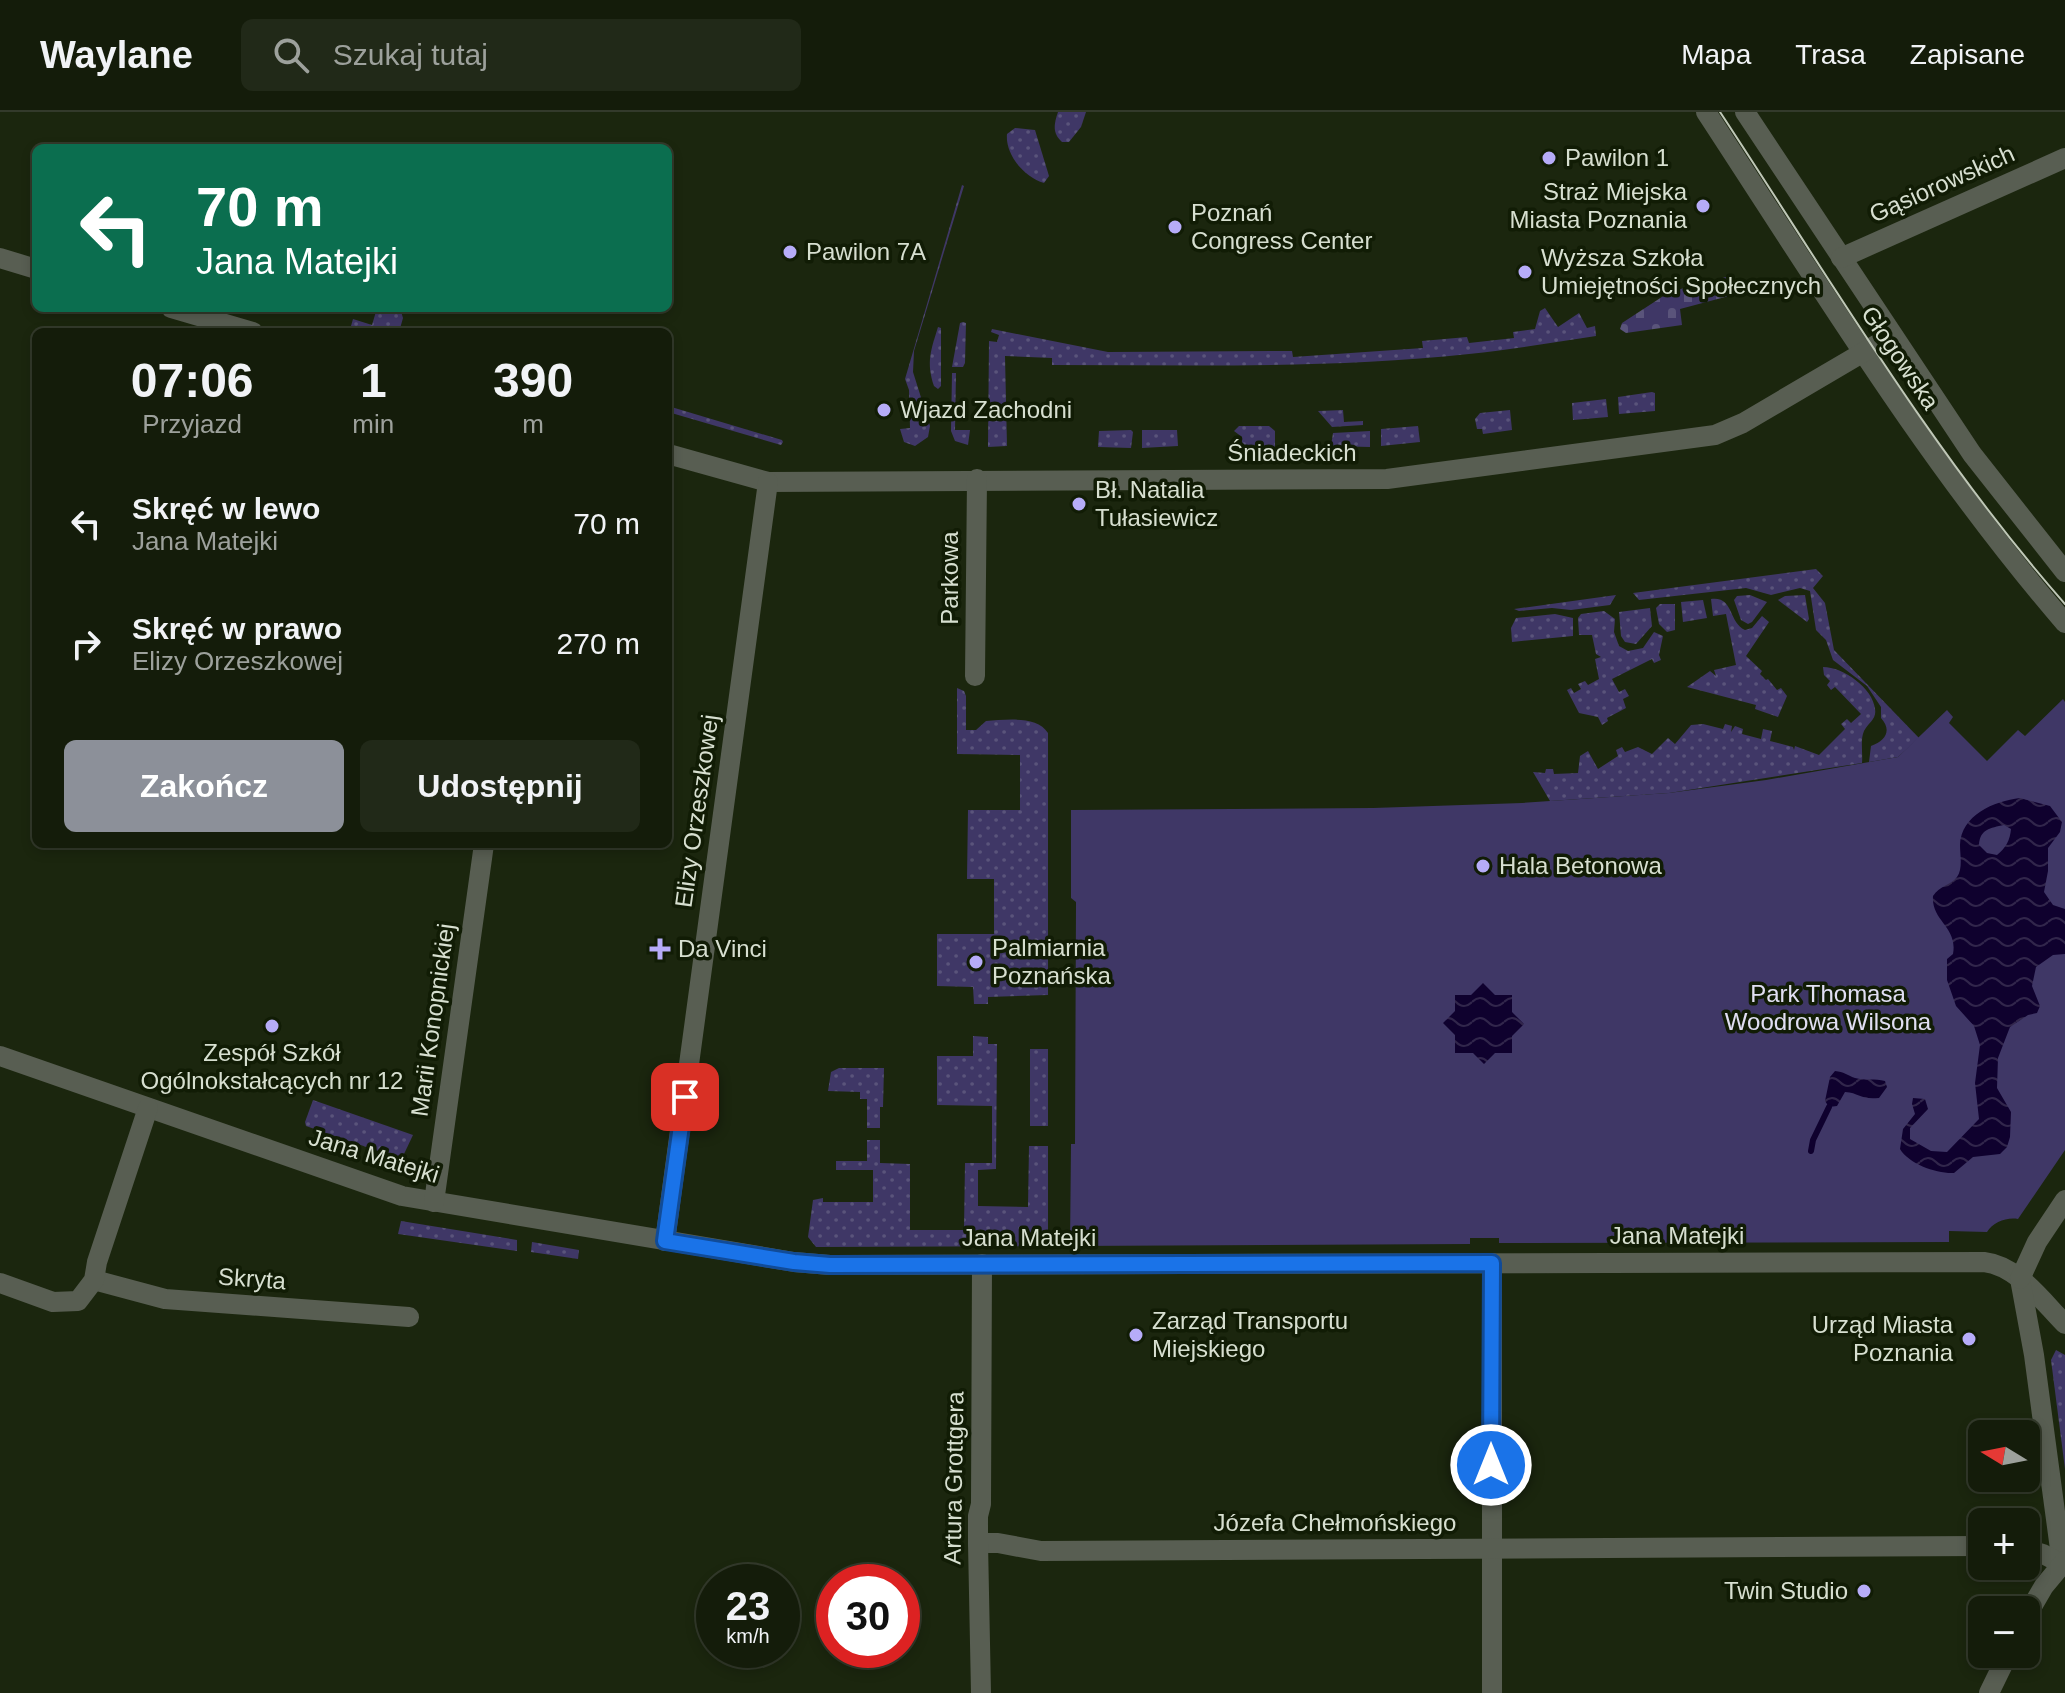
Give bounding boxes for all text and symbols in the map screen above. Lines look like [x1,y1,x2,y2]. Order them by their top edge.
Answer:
search box [241,19,801,91]
icon: search [269,33,313,77]
text: Waylane [40,34,193,76]
text: Szukaj tutaj [333,38,488,71]
text: Mapa [1681,39,1751,70]
text: Trasa [1795,39,1866,70]
text: Zapisane [1910,39,2025,70]
street label: Gąsiorowskich [1865,139,2019,228]
place label: Pawilon 1 [1565,144,1669,171]
marker: Pawilon 1 [1540,149,1558,167]
text: 70 m [196,175,324,238]
icon: left [64,176,168,280]
place label: Straż Miejska Miasta Poznania [1510,178,1688,233]
marker: Straż Miejska Miasta Poznania [1694,197,1712,215]
place label: Poznań Congress Center [1191,199,1372,254]
marker: Poznań Congress Center [1166,218,1184,236]
place label: Pawilon 7A [806,238,926,265]
text: Jana Matejki [196,241,398,282]
marker: Pawilon 7A [781,243,799,261]
place label: Wyższa Szkoła Umiejętności Społecznych [1541,244,1821,299]
marker: Wyższa Szkoła Umiejętności Społecznych [1516,263,1534,281]
street label: Głogowska [1856,301,1945,415]
text: 07:06 [131,354,254,407]
text: 1 [360,354,387,407]
text: 390 [493,354,573,407]
place label: Wjazd Zachodni [900,396,1072,423]
marker: Wjazd Zachodni [875,401,893,419]
text: Przyjazd [142,409,242,439]
text: min [352,409,394,439]
text: m [522,409,544,439]
street label: Śniadeckich [1227,439,1357,466]
place label: Bł. Natalia Tułasiewicz [1095,476,1218,531]
text: Skręć w lewo [132,492,320,525]
marker: Bł. Natalia Tułasiewicz [1070,495,1088,513]
icon: left [64,502,108,546]
text: 70 m [573,507,640,540]
text: Jana Matejki [132,526,278,556]
street label: Parkowa [936,531,963,625]
text: Skręć w prawo [132,612,342,645]
icon: right [64,622,108,666]
text: 270 m [557,627,640,660]
text: Elizy Orzeszkowej [132,646,343,676]
street label: Elizy Orzeszkowej [670,713,723,909]
button: Zakończ [64,740,344,832]
button: Udostępnij [360,740,640,832]
place label: Hala Betonowa [1499,852,1662,879]
marker: Hala Betonowa [1474,857,1492,875]
street label: Marii Konopnickiej [406,922,459,1118]
place label: Palmiarnia Poznańska [992,934,1111,989]
place label: Da Vinci [678,935,767,962]
marker: Da Vinci [649,938,671,960]
marker: Palmiarnia Poznańska [967,953,985,971]
park label: Park Thomasa Woodrowa Wilsona [1725,980,1932,1035]
marker: Zespół Szkół Ogólnokstałcących nr 12 [263,1017,281,1035]
place label: Zespół Szkół Ogólnokstałcących nr 12 [141,1039,403,1094]
pin [651,1063,719,1131]
icon: arrive [663,1075,707,1119]
street label: Jana Matejki [306,1123,443,1188]
street label: Jana Matejki [1610,1222,1744,1249]
street label: Jana Matejki [962,1224,1096,1251]
street label: Skryta [217,1263,288,1294]
place label: Zarząd Transportu Miejskiego [1152,1307,1348,1362]
place label: Urząd Miasta Poznania [1812,1311,1954,1366]
marker: Zarząd Transportu Miejskiego [1127,1326,1145,1344]
marker: Urząd Miasta Poznania [1960,1330,1978,1348]
street label: Artura Grottgera [938,1390,969,1565]
north arrow [1968,1420,2040,1492]
map controls [1968,1420,2040,1668]
position arrow [1449,1423,1533,1507]
button: + [1968,1508,2040,1580]
street label: Józefa Chełmońskiego [1214,1509,1456,1536]
speed limit sign: 30 [816,1564,920,1668]
place label: Twin Studio [1724,1577,1848,1604]
marker: Twin Studio [1855,1582,1873,1600]
text: 23 [726,1584,770,1628]
button: − [1968,1596,2040,1668]
text: km/h [726,1625,770,1647]

